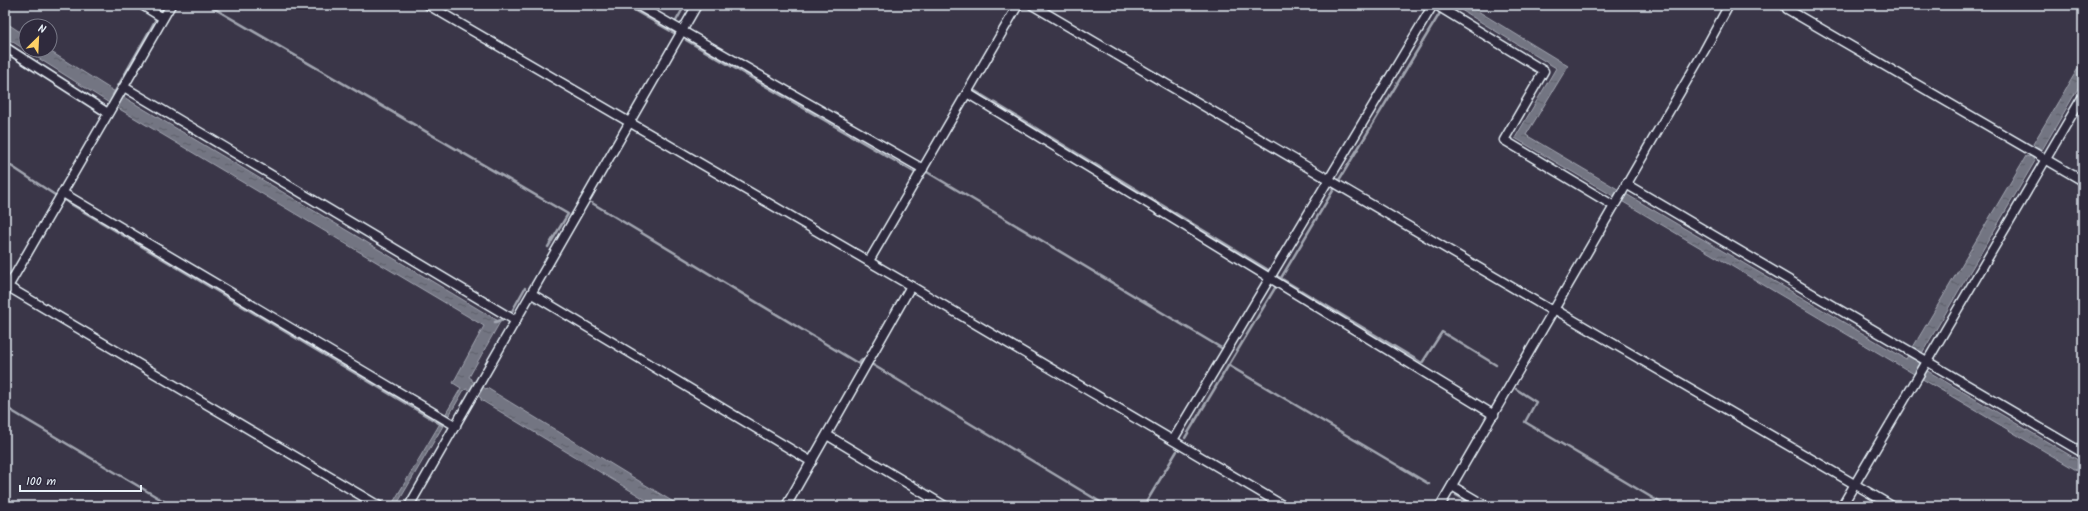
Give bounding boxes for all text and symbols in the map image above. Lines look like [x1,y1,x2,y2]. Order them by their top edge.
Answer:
north arrow [18,18,58,58]
text: N [35,20,49,39]
scale bar [20,467,141,493]
text: 100 m [26,472,57,491]

